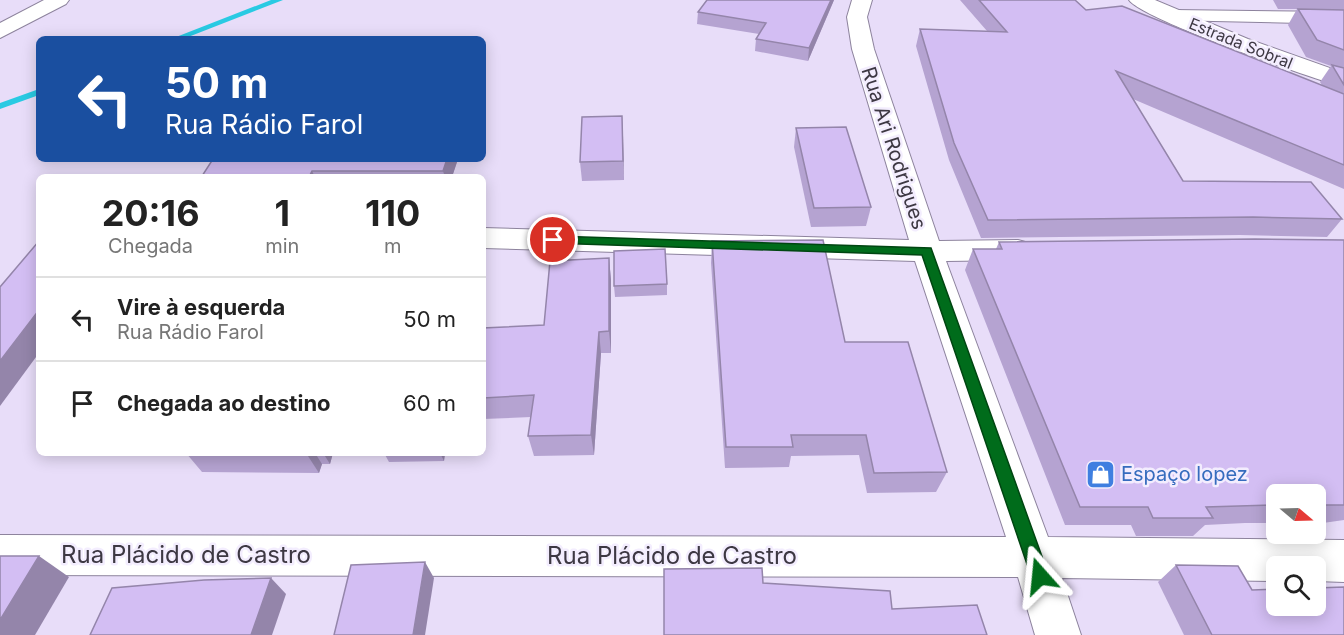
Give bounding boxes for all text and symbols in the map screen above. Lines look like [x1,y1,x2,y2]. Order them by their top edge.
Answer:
street label: Estrada Sobral [1186,13,1296,73]
text: 50 m [165,57,268,108]
icon: left [66,60,144,138]
street label: Rua Ari Rodrigues [856,64,932,232]
text: Rua Rádio Farol [165,108,363,141]
text: 20:16 [102,191,200,235]
text: 1 [274,191,290,235]
text: 110 [365,191,420,235]
pin [527,214,578,265]
icon: arrive [536,223,569,256]
text: Chegada [108,234,193,258]
text: min [265,234,299,258]
text: m [384,234,401,258]
text: Vire à esquerda [117,294,285,320]
icon: left [66,303,99,336]
text: 50 m [403,306,456,332]
text: Rua Rádio Farol [117,320,264,344]
icon: arrive [66,387,99,420]
text: Chegada ao destino [117,390,331,416]
text: 60 m [403,390,456,416]
shop icon: Espaço lopez [1084,458,1116,490]
place label: Espaço lopez [1121,462,1248,486]
north arrow [1266,484,1326,544]
map controls [1266,484,1326,616]
street label: Rua Plácido de Castro [61,540,311,569]
street label: Rua Plácido de Castro [547,541,797,570]
position arrow [1008,544,1072,608]
button: search [1266,556,1326,616]

